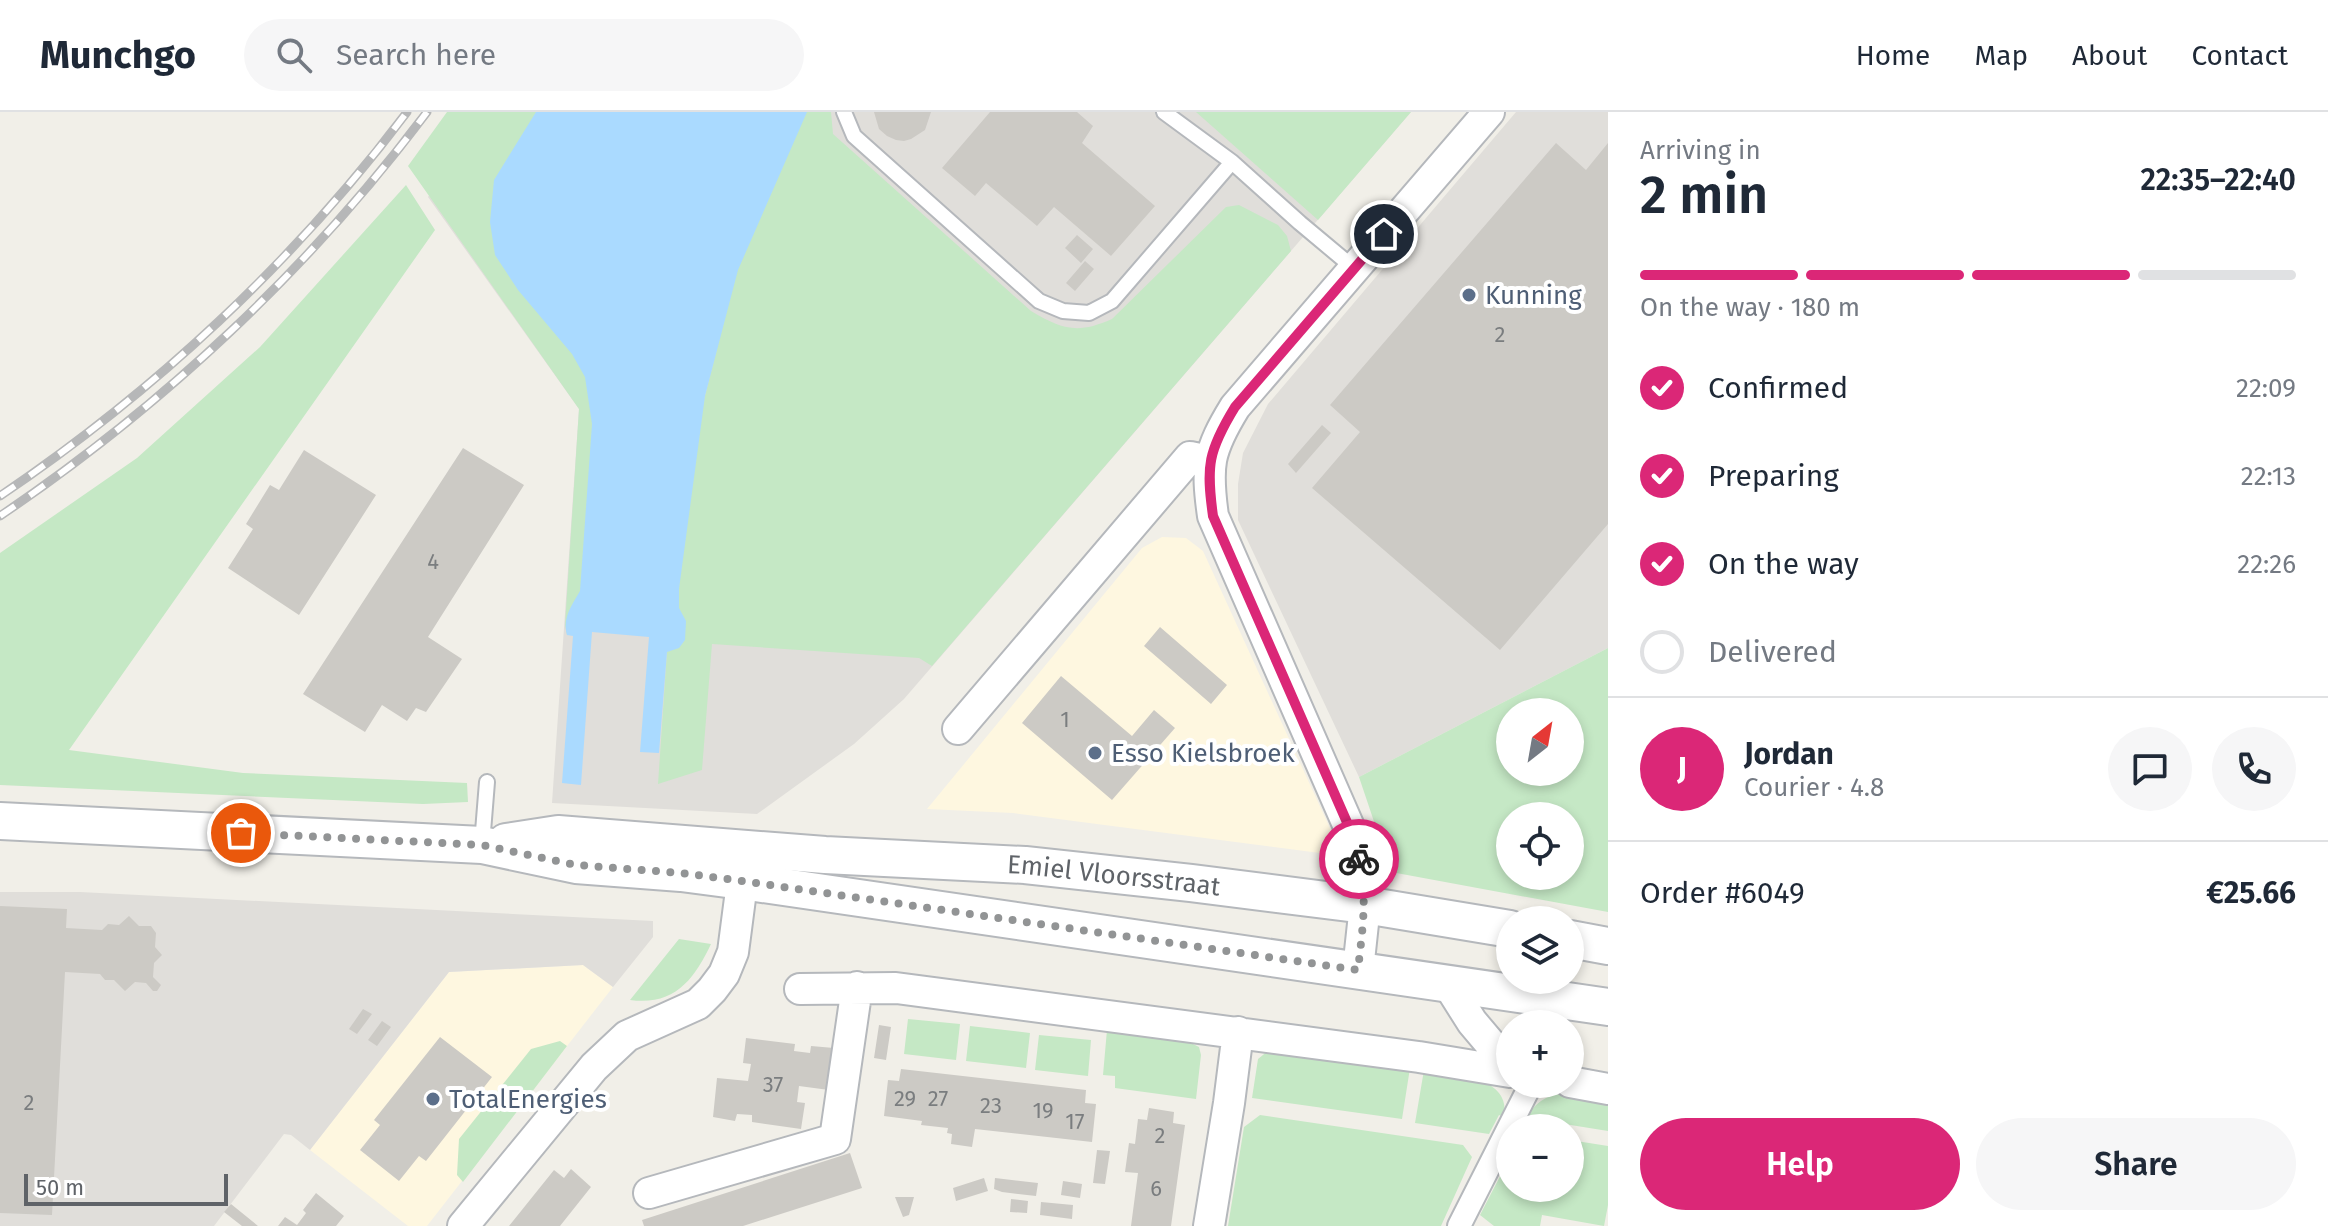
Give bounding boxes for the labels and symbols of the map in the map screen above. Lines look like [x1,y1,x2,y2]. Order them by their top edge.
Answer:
pin [1350,200,1418,268]
place label: Kunning [1485,280,1582,311]
marker: Kunning [1460,286,1478,304]
house number: 2 [1495,321,1505,348]
house number: 4 [427,548,439,575]
north arrow [1496,698,1584,786]
house number: 1 [1060,706,1070,733]
place label: Esso Kielsbroek [1111,738,1296,769]
marker: Esso Kielsbroek [1086,744,1104,762]
pin [207,799,275,867]
courier [1319,819,1399,899]
street label: Emiel Vloorsstraat [1006,849,1223,903]
house number: 37 [763,1071,784,1098]
place label: TotalEnergies [449,1084,607,1115]
house number: 29 [894,1085,916,1112]
house number: 27 [928,1085,948,1112]
house number: 2 [24,1089,34,1116]
marker: TotalEnergies [424,1090,442,1108]
house number: 23 [980,1092,1002,1119]
house number: 19 [1032,1097,1054,1124]
house number: 17 [1065,1108,1085,1135]
house number: 2 [1155,1122,1165,1149]
scale bar [24,1170,228,1206]
house number: 6 [1150,1175,1162,1202]

